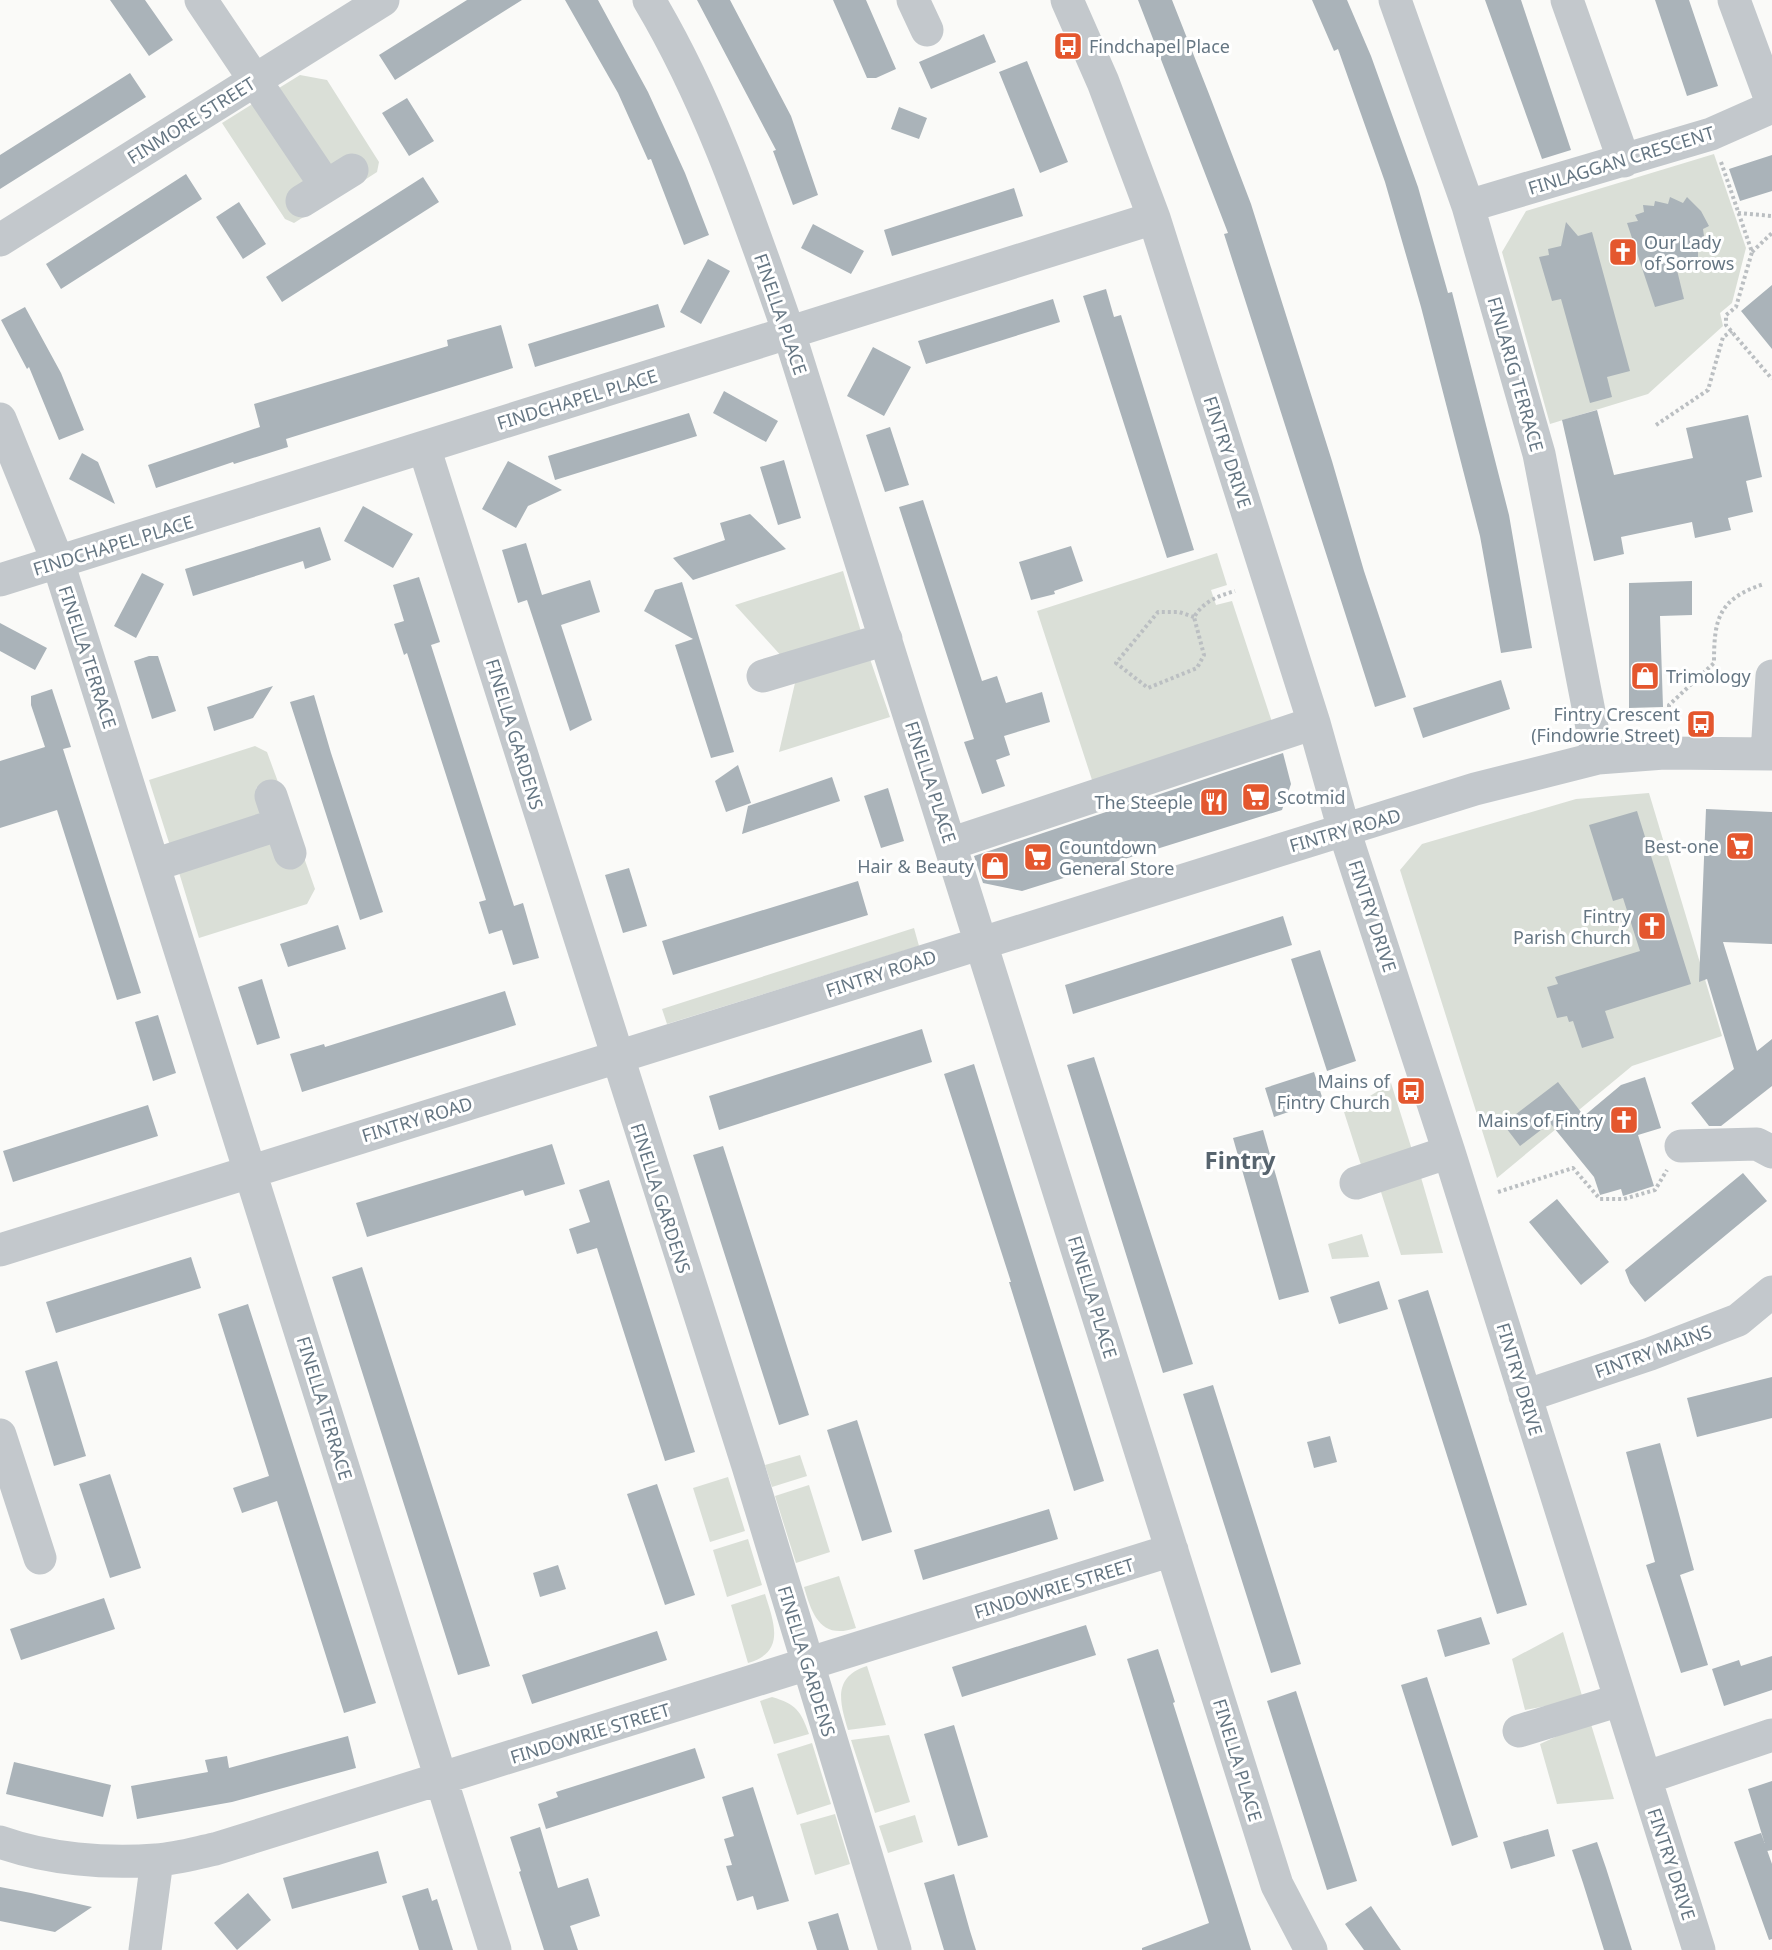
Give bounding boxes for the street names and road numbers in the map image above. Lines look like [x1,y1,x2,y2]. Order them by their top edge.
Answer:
street label: FINMORE STREET [123,71,259,169]
street label: FINLAGGAN CRESCENT [1525,120,1717,200]
street label: FINELLA PLACE [749,250,813,378]
street label: FINLARIG TERRACE [1482,294,1550,454]
street label: FINDCHAPEL PLACE [494,363,660,435]
street label: FINTRY DRIVE [1199,393,1257,511]
street label: FINDCHAPEL PLACE [30,509,196,581]
street label: FINELLA TERRACE [54,582,122,732]
street label: FINELLA GARDENS [481,656,549,813]
street label: FINELLA PLACE [900,718,962,846]
street label: FINTRY ROAD [1287,803,1403,857]
street label: FINTRY DRIVE [1344,857,1402,975]
street label: FINTRY ROAD [823,944,939,1002]
street label: FINTRY ROAD [359,1091,475,1147]
street label: FINELLA GARDENS [625,1120,697,1276]
street label: FINELLA PLACE [1063,1233,1123,1361]
street label: FINTRY MAINS [1591,1319,1715,1383]
street label: FINTRY DRIVE [1492,1320,1548,1438]
street label: FINELLA TERRACE [292,1333,358,1483]
street label: FINDOWRIE STREET [971,1552,1137,1624]
street label: FINELLA GARDENS [773,1583,841,1740]
street label: FINELLA PLACE [1208,1696,1268,1824]
street label: FINDOWRIE STREET [507,1697,673,1769]
street label: FINTRY DRIVE [1643,1805,1701,1923]

